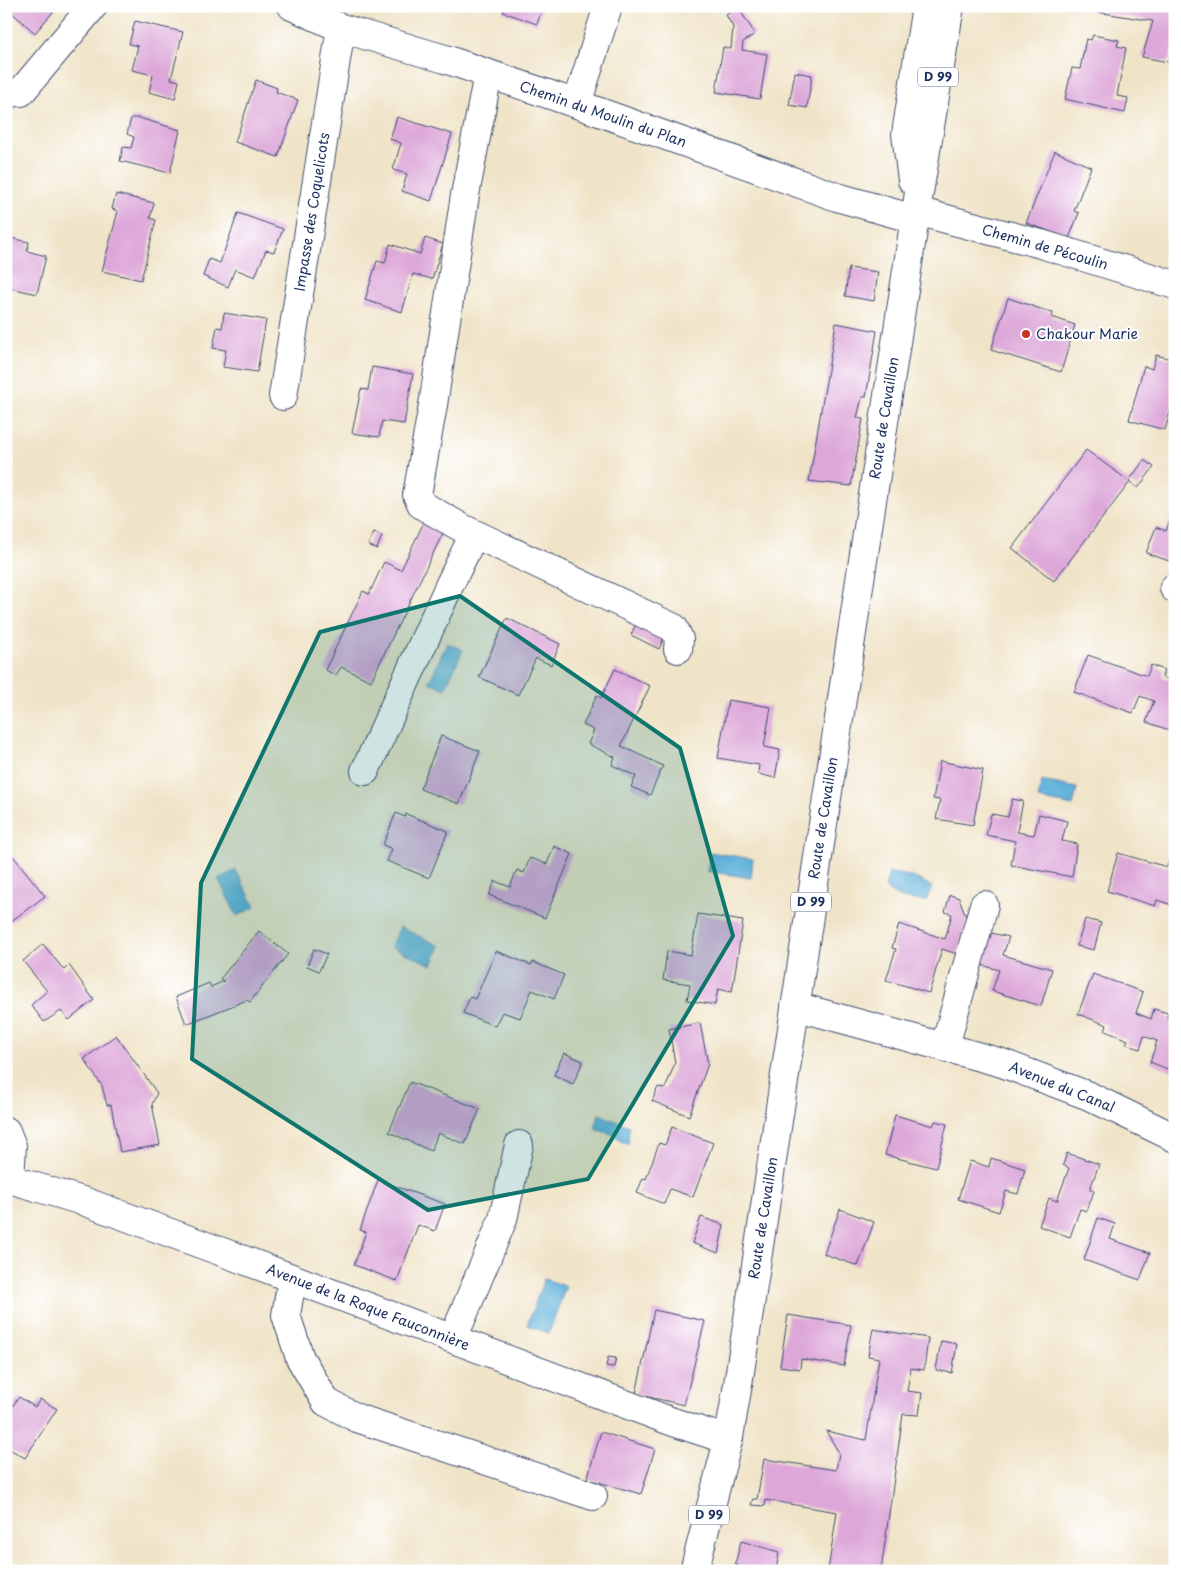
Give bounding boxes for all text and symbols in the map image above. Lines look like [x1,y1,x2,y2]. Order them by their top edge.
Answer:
road number: D 99 [918,68,958,86]
street label: Chemin du Moulin du Plan [517,75,689,152]
street label: Impasse des Coquelicots [289,131,334,293]
street label: Chemin de Pécoulin [980,218,1111,275]
place label: Chakour Marie [1036,323,1138,344]
marker: Chakour Marie [1020,328,1032,340]
street label: Route de Cavaillon [863,355,904,481]
street label: Route de Cavaillon [802,755,843,881]
road number: D 99 [791,892,831,912]
street label: Avenue du Canal [1006,1056,1118,1117]
street label: Route de Cavaillon [742,1155,783,1281]
street label: Avenue de la Roque Fauconnière [264,1258,473,1355]
road number: D 99 [689,1506,729,1524]

